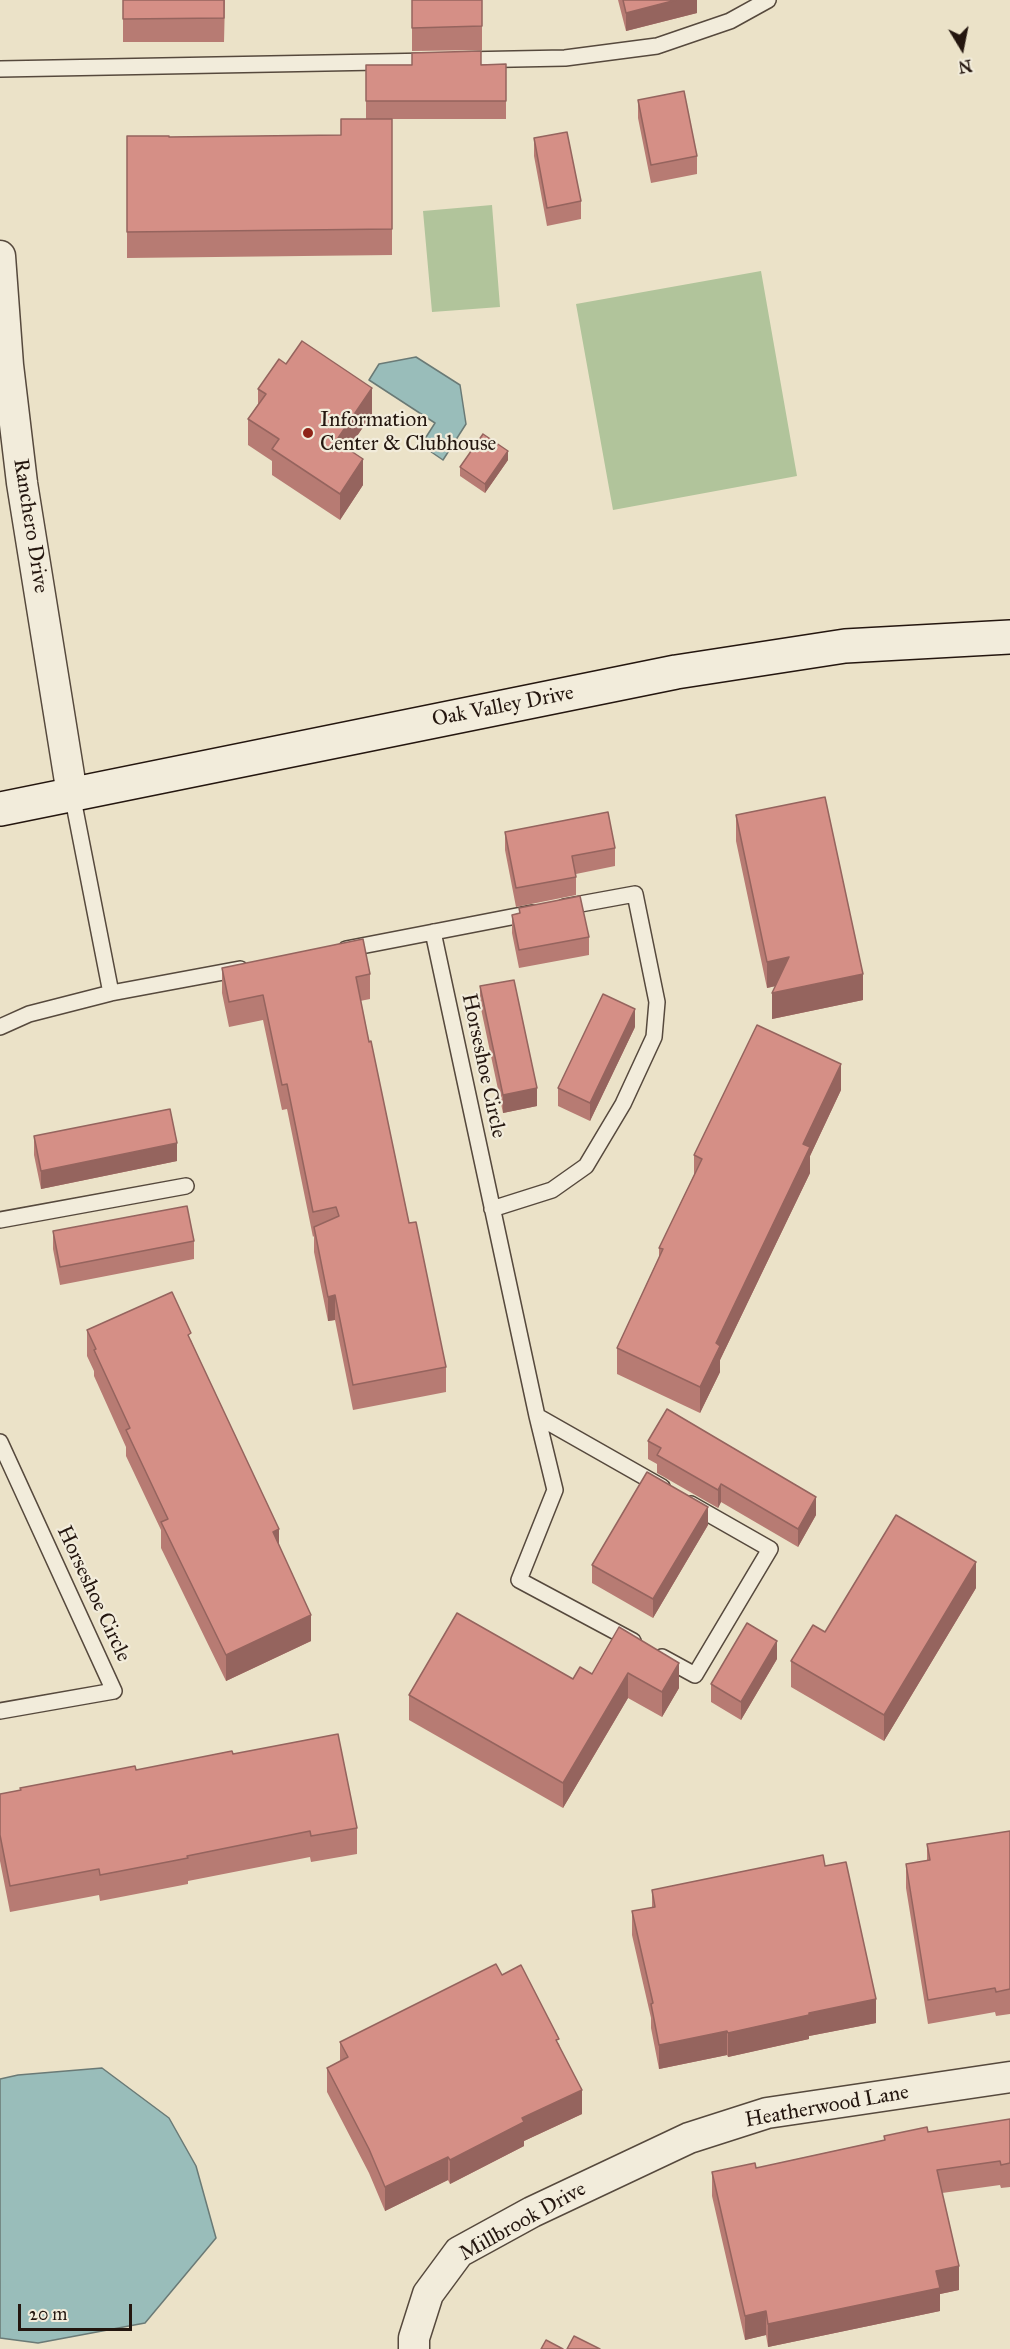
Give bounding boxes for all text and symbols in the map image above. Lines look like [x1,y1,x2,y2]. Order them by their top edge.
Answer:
north arrow [932,18,992,78]
text: N [957,56,974,77]
place label: Information Center & Clubhouse [320,408,496,458]
marker: Information Center & Clubhouse [301,426,315,440]
street label: Ranchero Drive [7,457,53,595]
street label: Oak Valley Drive [430,681,576,733]
street label: Horseshoe Circle [455,991,511,1141]
street label: Horseshoe Circle [50,1522,136,1666]
street label: Heatherwood Lane [743,2080,911,2134]
street label: Millbrook Drive [455,2177,591,2267]
scale bar [21,2292,135,2330]
text: 20 m [29,2303,67,2325]

